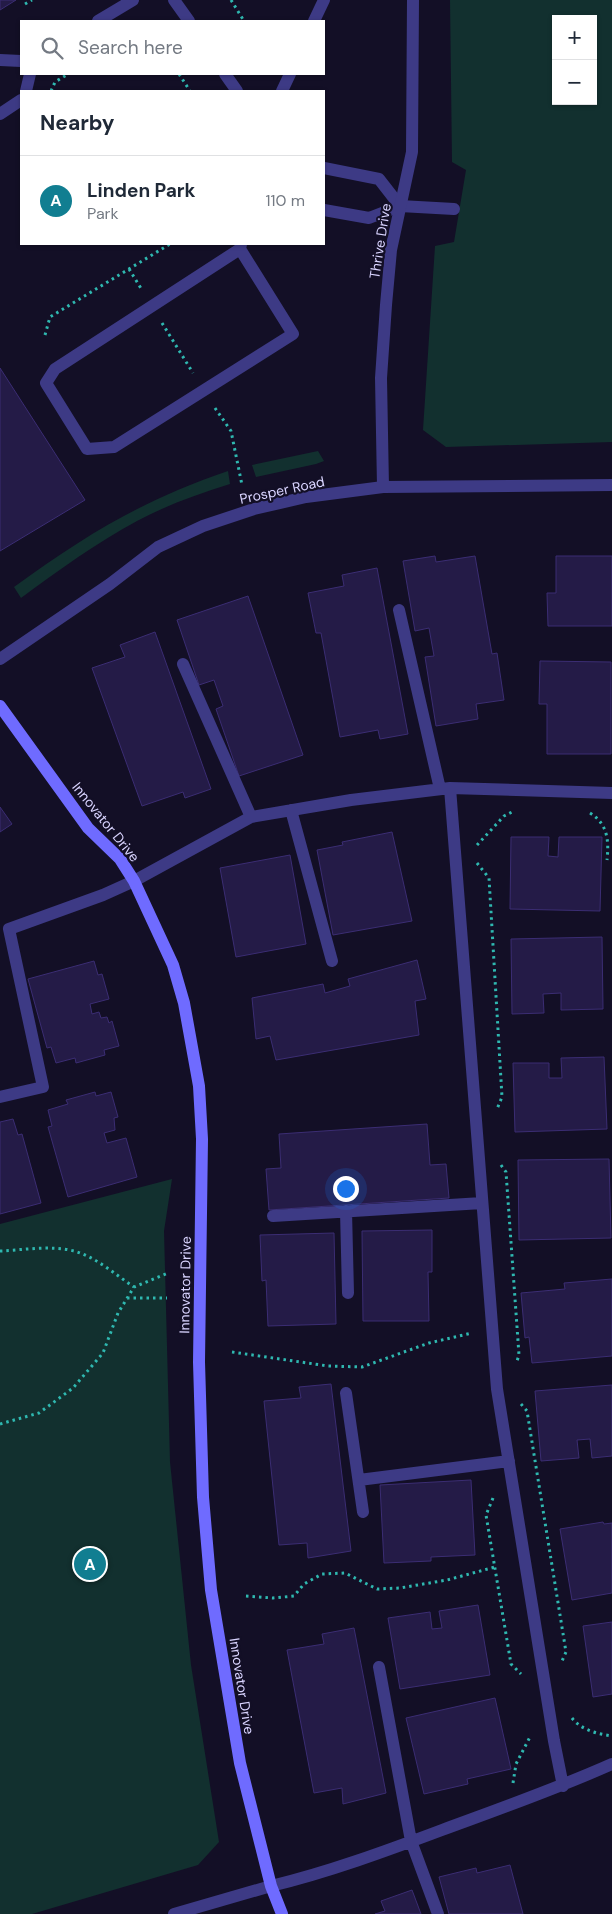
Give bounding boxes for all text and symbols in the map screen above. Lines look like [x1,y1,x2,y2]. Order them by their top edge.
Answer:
map controls [552,15,597,105]
button: + [552,15,597,60]
search box [20,20,325,75]
icon: search [38,34,66,62]
text: Search here [78,35,183,60]
button: − [552,60,597,105]
text: Nearby [40,109,114,137]
text: Linden Park [87,178,196,203]
text: A [50,190,62,211]
text: 110 m [266,190,305,211]
street label: Thrive Drive [365,202,395,280]
text: Park [87,203,119,224]
street label: Prosper Road [238,472,326,508]
street label: Innovator Drive [68,778,144,866]
your location [333,1176,359,1202]
street label: Innovator Drive [175,1236,195,1334]
pin: A [74,1545,106,1583]
street label: Innovator Drive [225,1636,259,1736]

